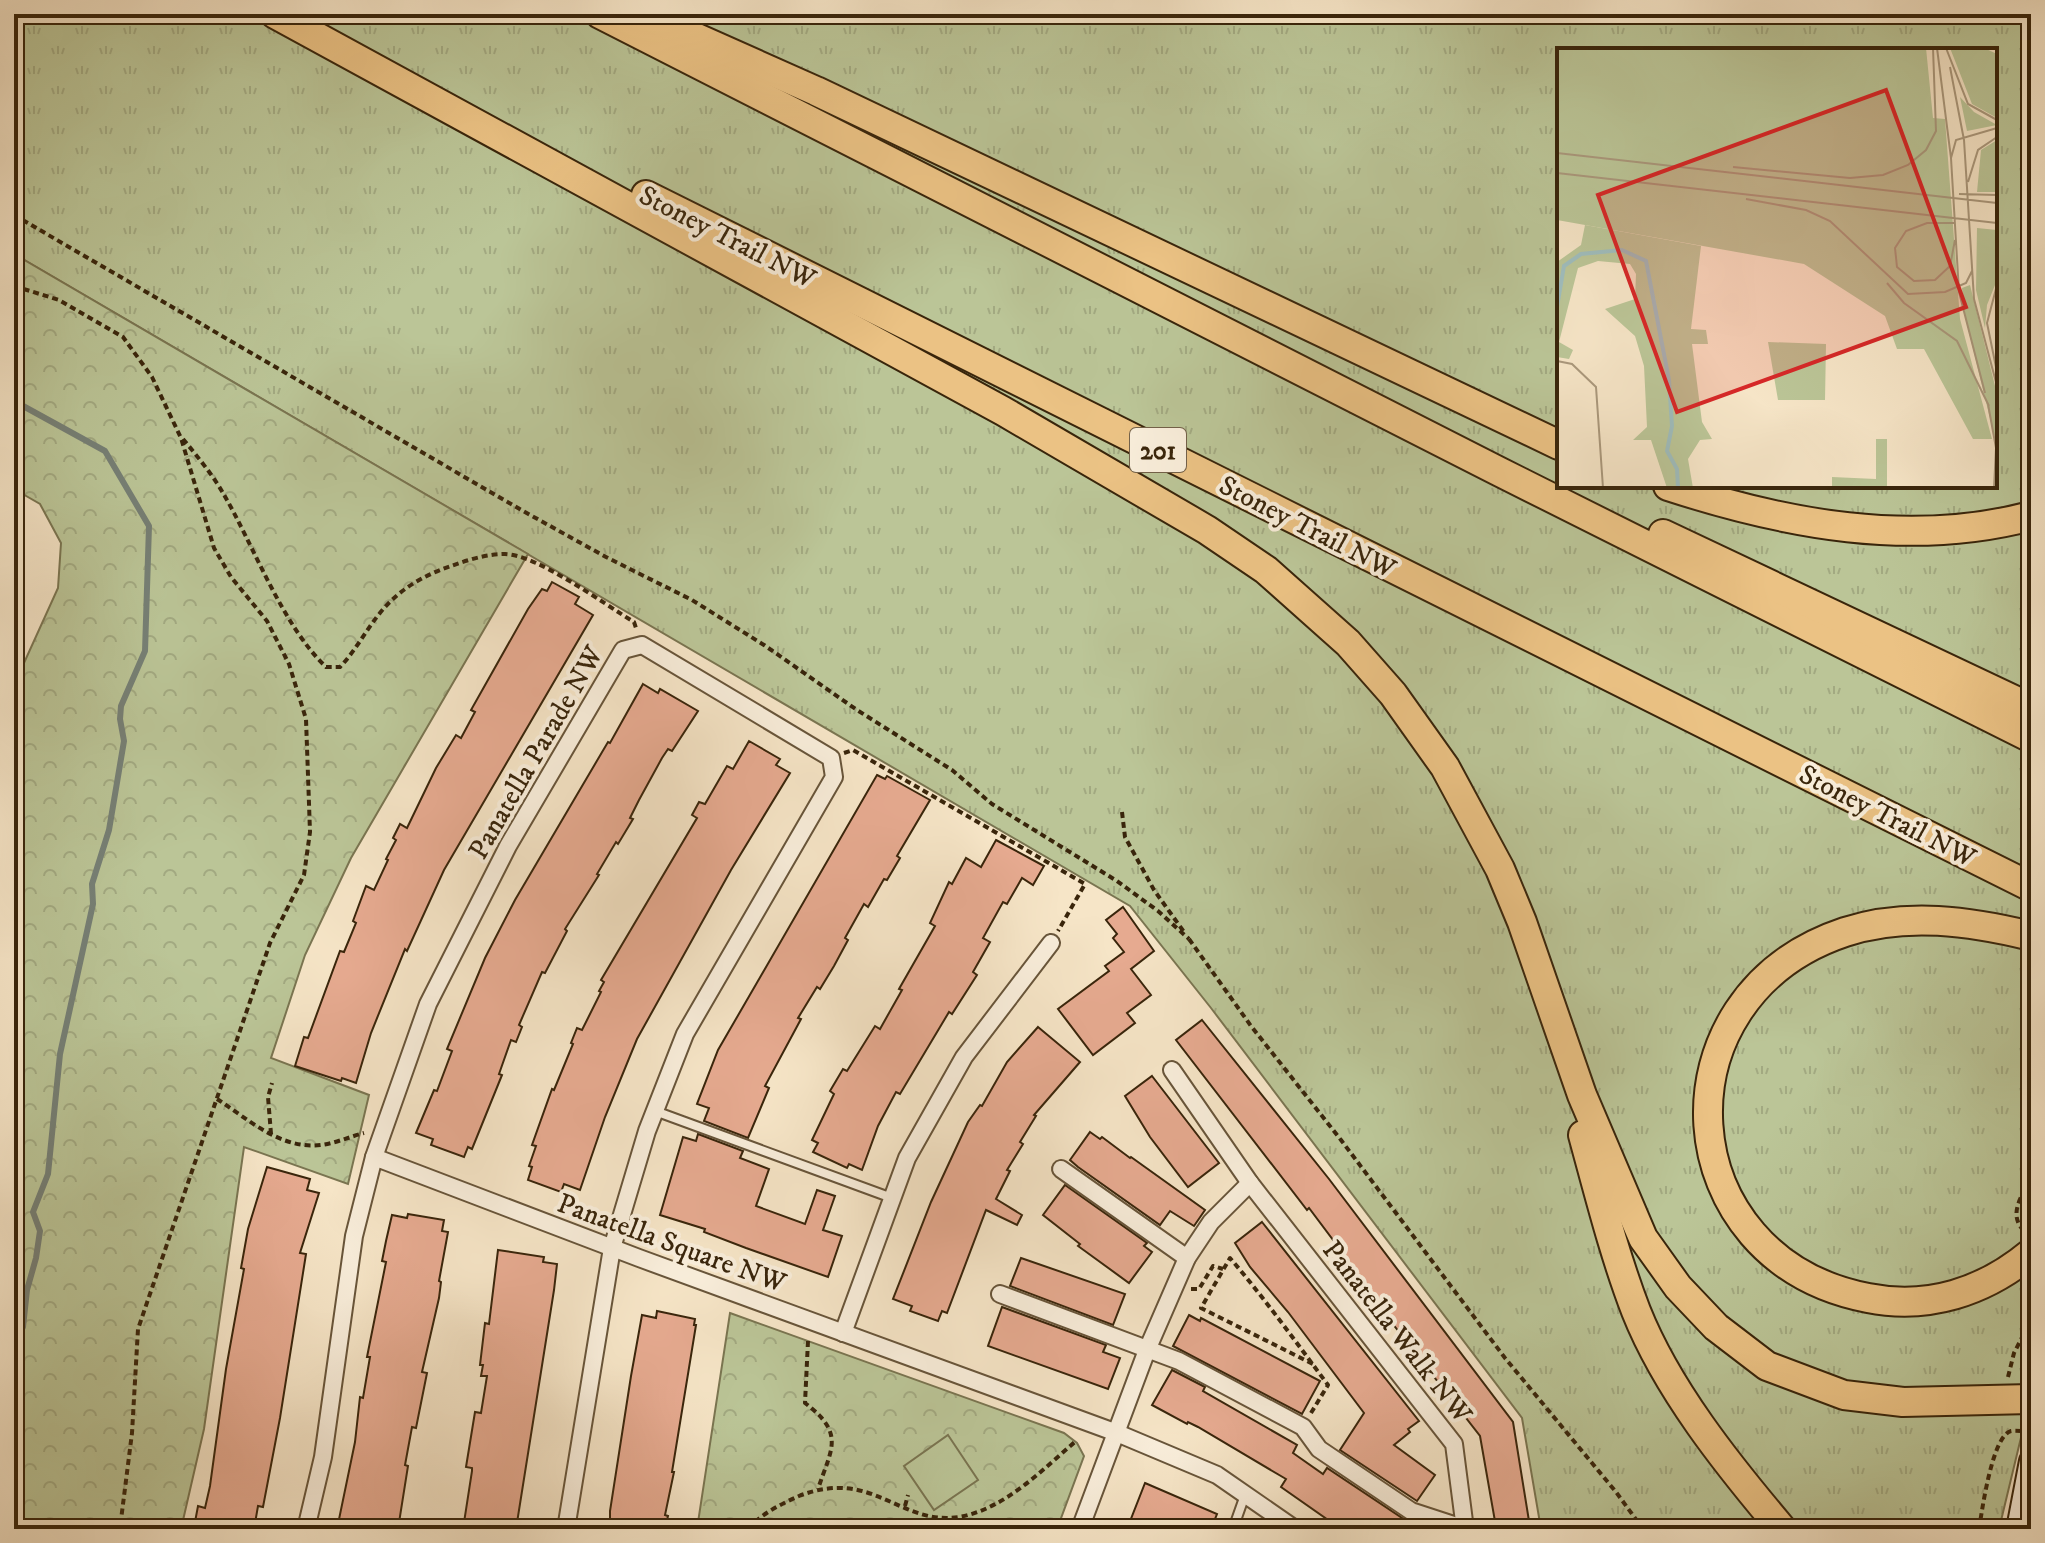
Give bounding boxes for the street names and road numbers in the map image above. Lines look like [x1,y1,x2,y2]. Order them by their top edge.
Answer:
street label: Stoney Trail NW [633,178,822,297]
road number: 201 [1130,428,1186,472]
street label: Stoney Trail NW [1213,468,1402,587]
street label: Panatella Parade NW [461,640,612,866]
street label: Stoney Trail NW [1793,757,1982,876]
street label: Panatella Square NW [552,1186,791,1301]
street label: Panatella Walk NW [1314,1233,1479,1431]

